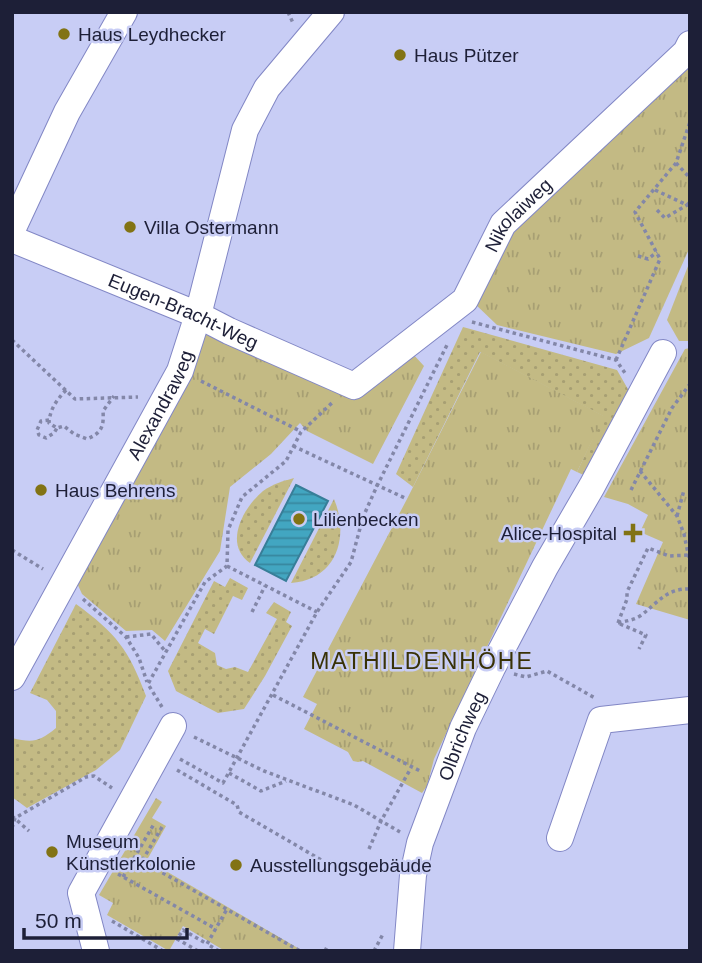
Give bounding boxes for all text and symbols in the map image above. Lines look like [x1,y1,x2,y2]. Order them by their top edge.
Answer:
place label: Haus Leydhecker [78,24,227,45]
marker: Haus Leydhecker [56,26,72,42]
place label: Haus Pützer [414,45,519,66]
marker: Haus Pützer [392,47,408,63]
street label: Nikolaiweg [481,174,556,256]
place label: Villa Ostermann [144,217,279,238]
marker: Villa Ostermann [122,219,138,235]
street label: Eugen-Bracht-Weg [105,270,261,353]
street label: Alexandraweg [123,348,197,463]
place label: Haus Behrens [55,480,175,501]
marker: Haus Behrens [33,482,49,498]
place label: Lilienbecken [313,509,419,530]
marker: Lilienbecken [291,511,307,527]
place label: Alice-Hospital [501,523,617,544]
marker: Alice-Hospital [623,523,643,543]
district label: MATHILDENHÖHE [310,648,534,674]
street label: Olbrichweg [434,688,490,784]
place label: Museum Künstlerkolonie [66,831,196,874]
marker: Museum Künstlerkolonie [44,844,60,860]
place label: Ausstellungsgebäude [250,855,432,876]
marker: Ausstellungsgebäude [228,857,244,873]
scale bar [24,897,187,941]
text: 50 m [35,909,82,932]

